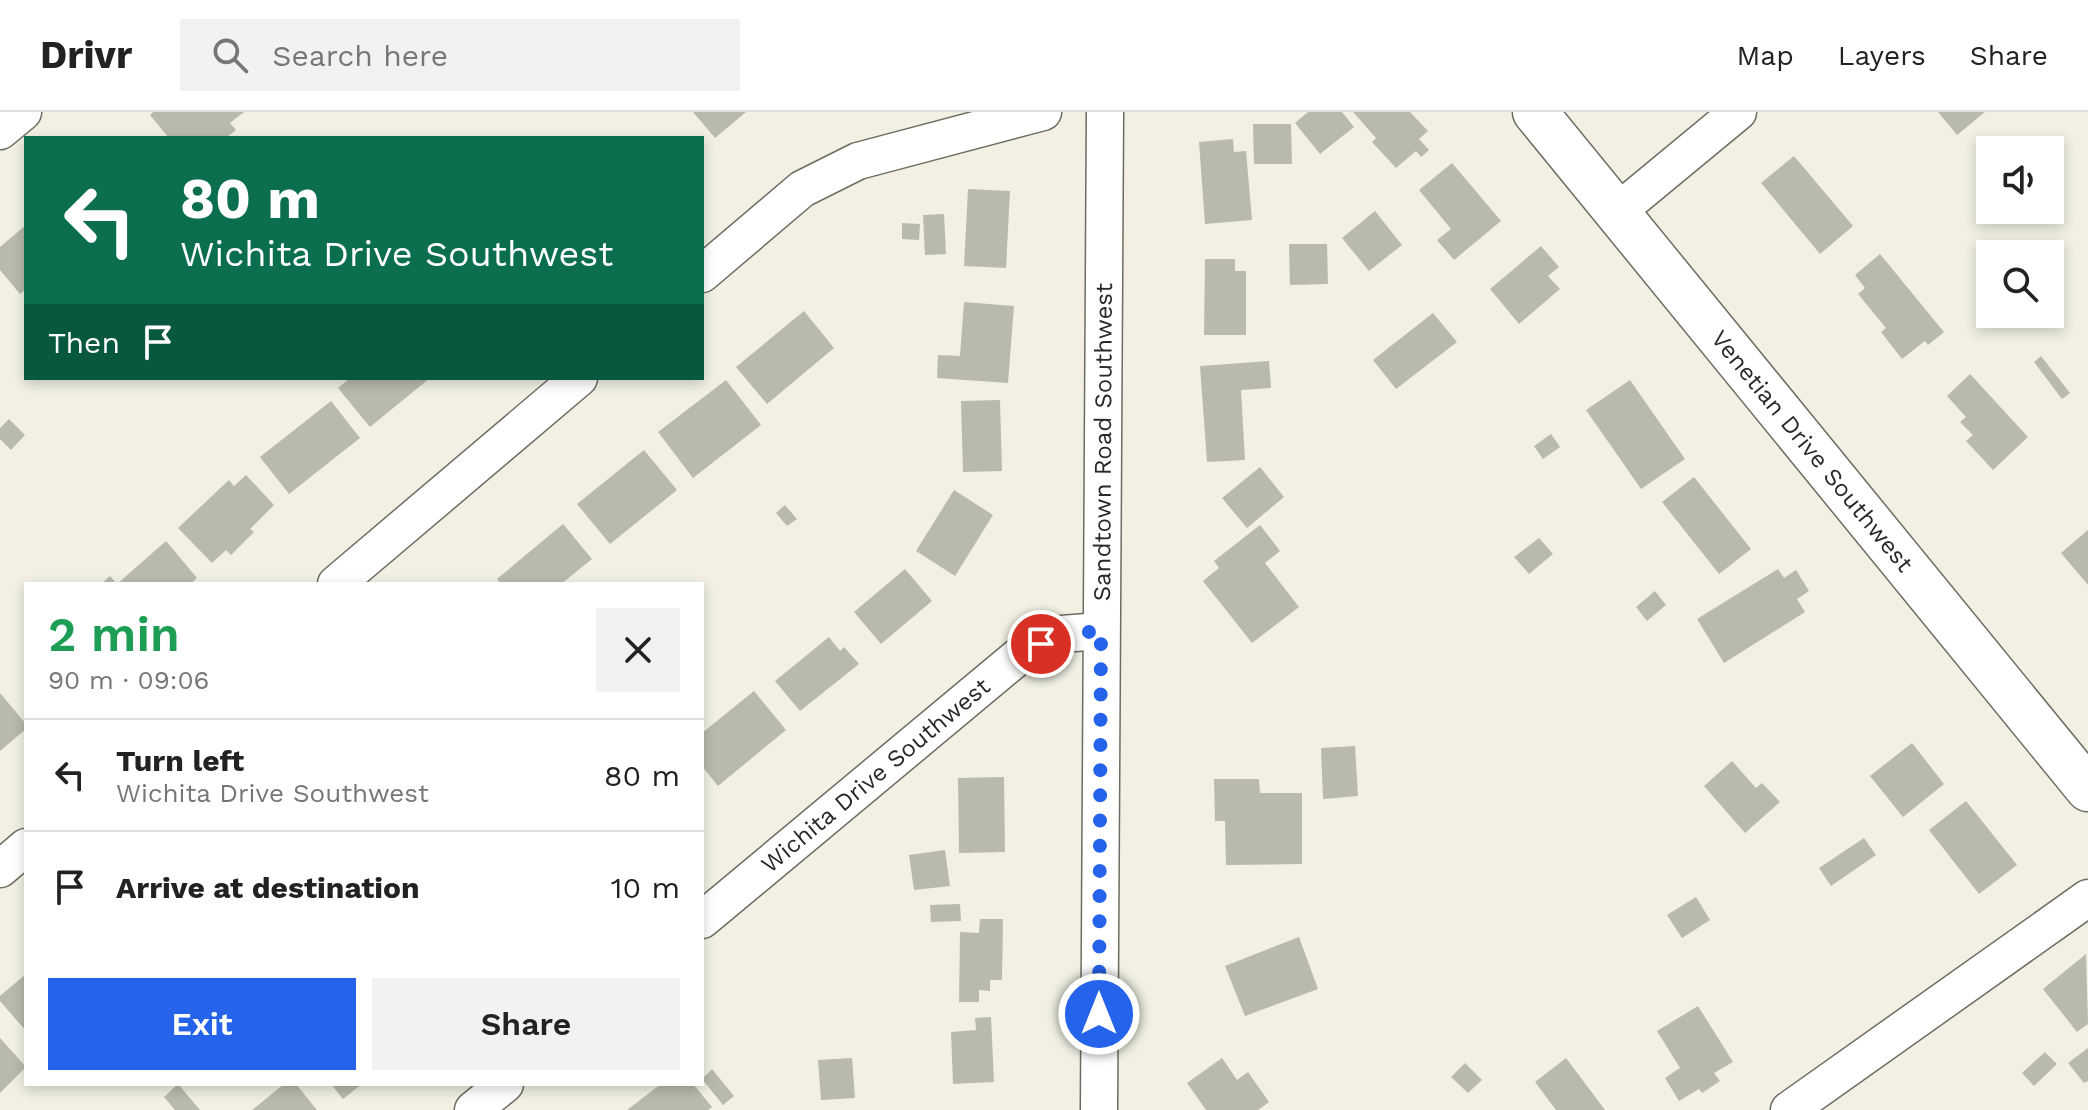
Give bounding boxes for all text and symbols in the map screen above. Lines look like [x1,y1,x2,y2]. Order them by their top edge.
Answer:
search box [180,19,740,91]
text: Drivr [40,33,132,77]
icon: search [208,33,252,77]
text: Search here [272,38,448,73]
text: Map [1737,39,1794,72]
text: Layers [1838,39,1926,72]
text: Share [1970,39,2048,72]
map controls [1976,136,2064,328]
button: sound [1976,136,2064,224]
text: 80 m [180,166,320,232]
icon: left [48,168,152,272]
text: Wichita Drive Southwest [180,233,613,275]
button: search [1976,240,2064,328]
street label: Sandtown Road Southwest [1088,283,1118,601]
icon: arrive [136,320,180,364]
text: Then [48,325,120,360]
street label: Venetian Drive Southwest [1705,325,1919,578]
text: 2 min [48,606,180,663]
button: close [596,608,680,692]
pin [1007,610,1075,678]
icon: arrive [1019,622,1063,666]
text: 90 m · 09:06 [48,665,209,695]
street label: Wichita Drive Southwest [756,672,996,879]
text: Turn left [116,743,244,778]
icon: left [48,753,92,797]
text: 80 m [604,758,680,793]
text: Wichita Drive Southwest [116,778,429,808]
icon: arrive [48,865,92,909]
text: Arrive at destination [116,870,420,905]
text: 10 m [611,870,680,905]
position arrow [1057,972,1141,1056]
button: Exit [48,978,356,1070]
button: Share [372,978,680,1070]

